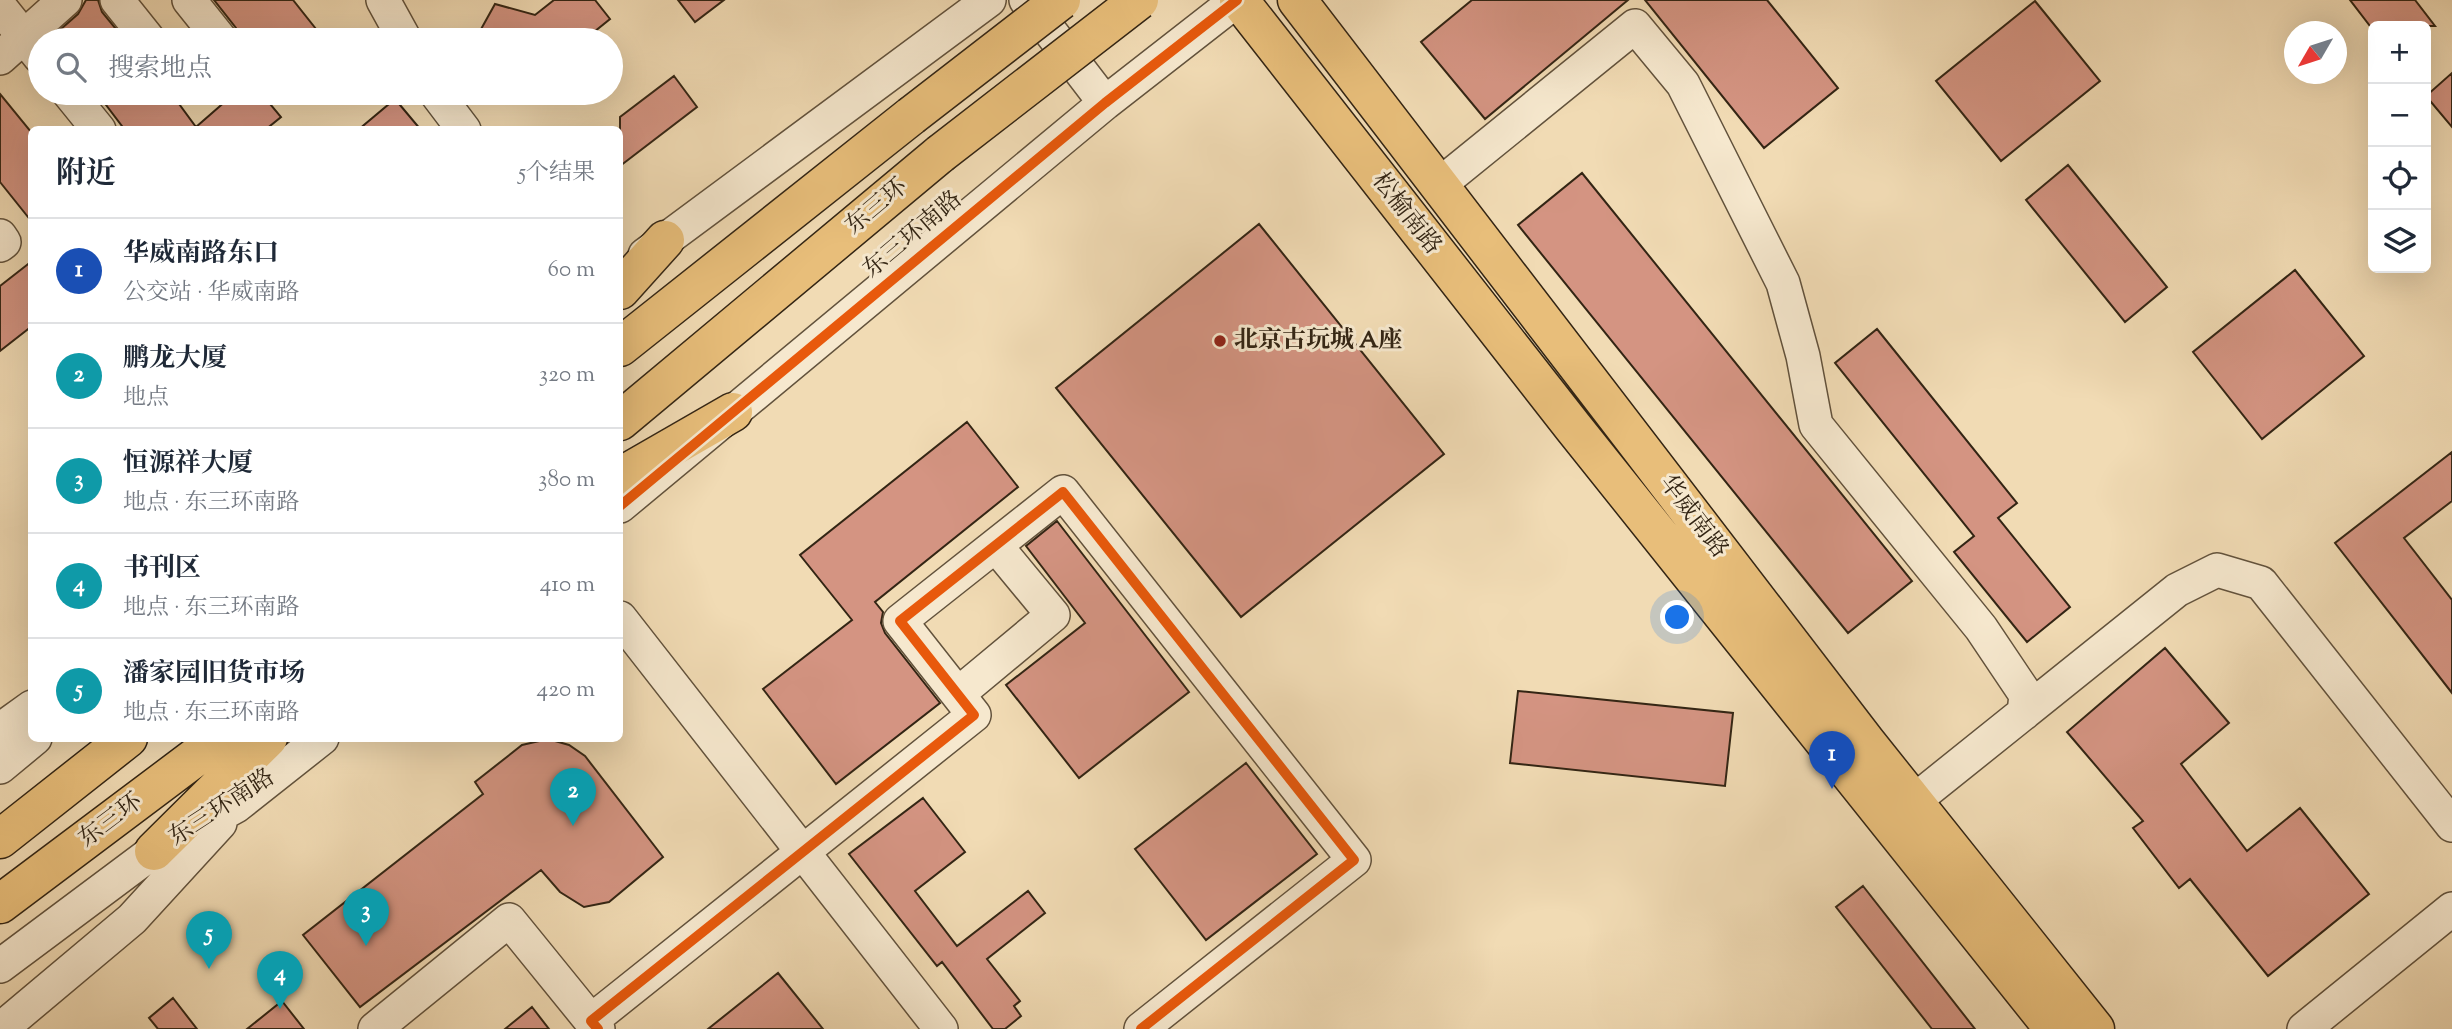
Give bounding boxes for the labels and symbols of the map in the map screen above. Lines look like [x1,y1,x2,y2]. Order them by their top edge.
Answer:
north arrow [2284,21,2347,84]
street label: 松榆南路 [1363,166,1449,262]
street label: 东三环 [838,171,916,243]
street label: 东三环南路 [856,183,970,287]
place label: 北京古玩城 A座 [1234,324,1403,358]
marker: 北京古玩城 A座 [1212,333,1228,349]
street label: 华威南路 [1651,468,1735,566]
your location [1660,600,1694,634]
pin: 1 [1809,731,1855,789]
street label: 东三环南路 [162,761,282,855]
pin: 2 [550,768,596,826]
street label: 东三环 [72,786,150,856]
pin: 3 [343,888,389,946]
pin: 5 [186,911,232,969]
pin: 4 [257,951,303,1009]

